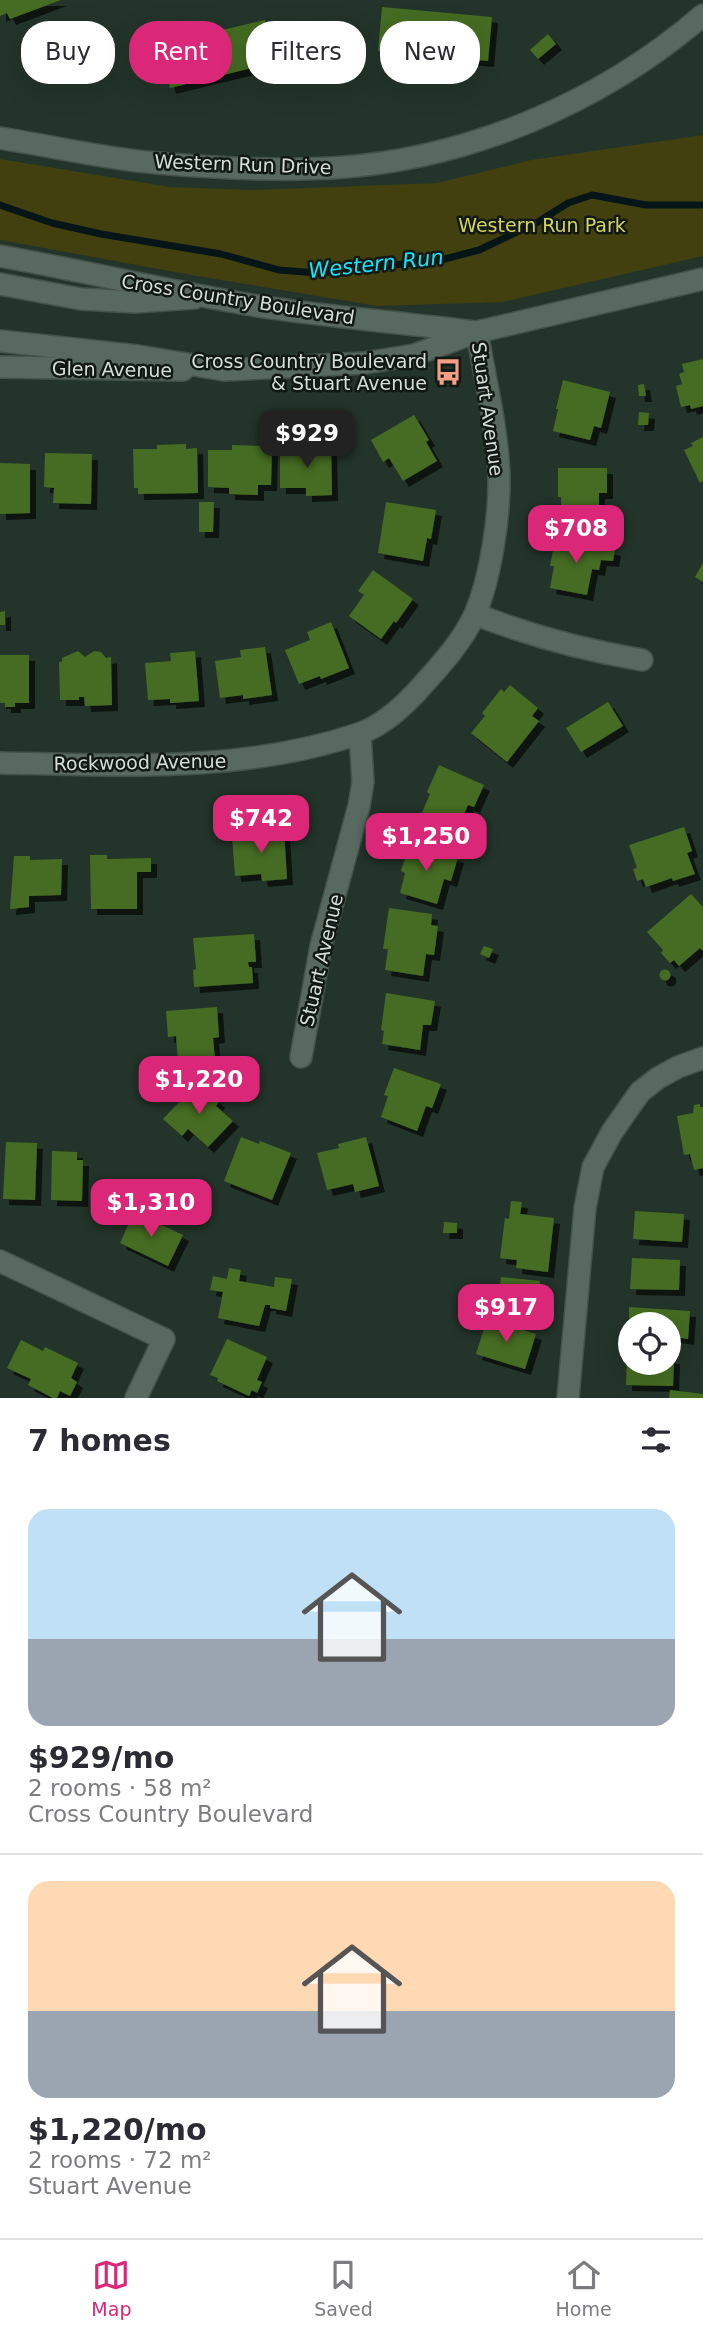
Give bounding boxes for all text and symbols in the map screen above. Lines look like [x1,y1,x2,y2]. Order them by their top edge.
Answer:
chip: Buy [21,21,115,84]
chip: Rent [129,21,232,84]
chip: Filters [246,21,366,84]
chip: New [380,21,480,84]
street label: Western Run Drive [154,150,332,178]
park label: Western Run Park [458,214,626,236]
water label: Western Run [307,245,445,283]
street label: Cross Country Boulevard [120,270,356,328]
street label: Stuart Avenue [468,341,508,477]
place label: Cross Country Boulevard & Stuart Avenue [191,350,427,394]
street label: Glen Avenue [52,357,172,381]
bus stop icon: Cross Country Boulevard & Stuart Avenue [433,357,463,387]
pin: $929 [266,410,348,470]
text: $929 [275,420,339,446]
pin: $708 [535,505,617,565]
text: $708 [544,515,608,541]
street label: Rockwood Avenue [53,749,227,775]
pin: $742 [220,796,302,855]
text: $742 [229,805,293,831]
pin: $1,250 [369,814,483,873]
text: $1,250 [382,823,470,849]
street label: Stuart Avenue [295,892,347,1028]
pin: $1,220 [142,1056,256,1116]
text: $1,220 [155,1066,243,1092]
pin: $1,310 [94,1180,208,1239]
text: $1,310 [107,1189,195,1215]
pin: $917 [465,1284,547,1344]
text: $917 [474,1294,538,1320]
map controls [618,1312,681,1375]
button: locate [618,1312,681,1375]
icon: filters [637,1421,675,1459]
text: 7 homes [28,1423,171,1458]
icon: home [289,1554,415,1680]
text: $929/mo [28,1740,174,1775]
text: 2 rooms · 58 m² [28,1775,212,1801]
text: Cross Country Boulevard [28,1801,313,1827]
icon: home [289,1926,415,2052]
text: $1,220/mo [28,2112,207,2147]
text: 2 rooms · 72 m² [28,2147,212,2173]
text: Stuart Avenue [28,2173,192,2199]
tab: Map [91,2256,131,2320]
tab: Saved [314,2256,373,2320]
tab: Home [556,2256,612,2320]

